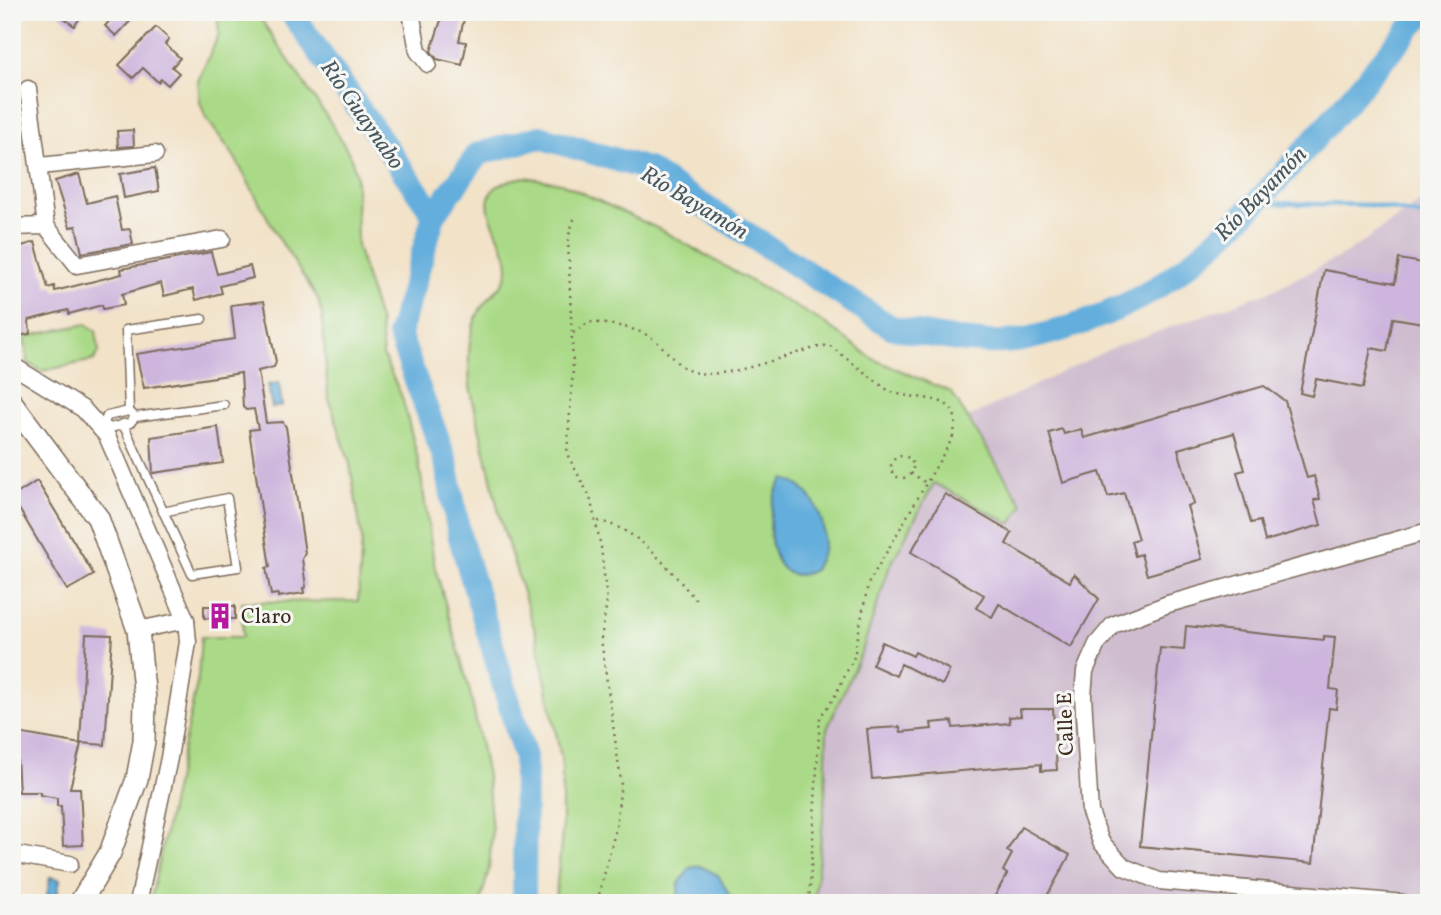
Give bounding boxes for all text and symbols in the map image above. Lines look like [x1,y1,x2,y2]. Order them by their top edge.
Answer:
water label: Río Guaynabo [312,54,411,177]
water label: Río Bayamón [1208,140,1315,249]
water label: Río Bayamón [634,159,754,249]
building icon: Claro [205,601,235,631]
place label: Claro [241,603,291,632]
street label: Calle E [1051,692,1082,756]

